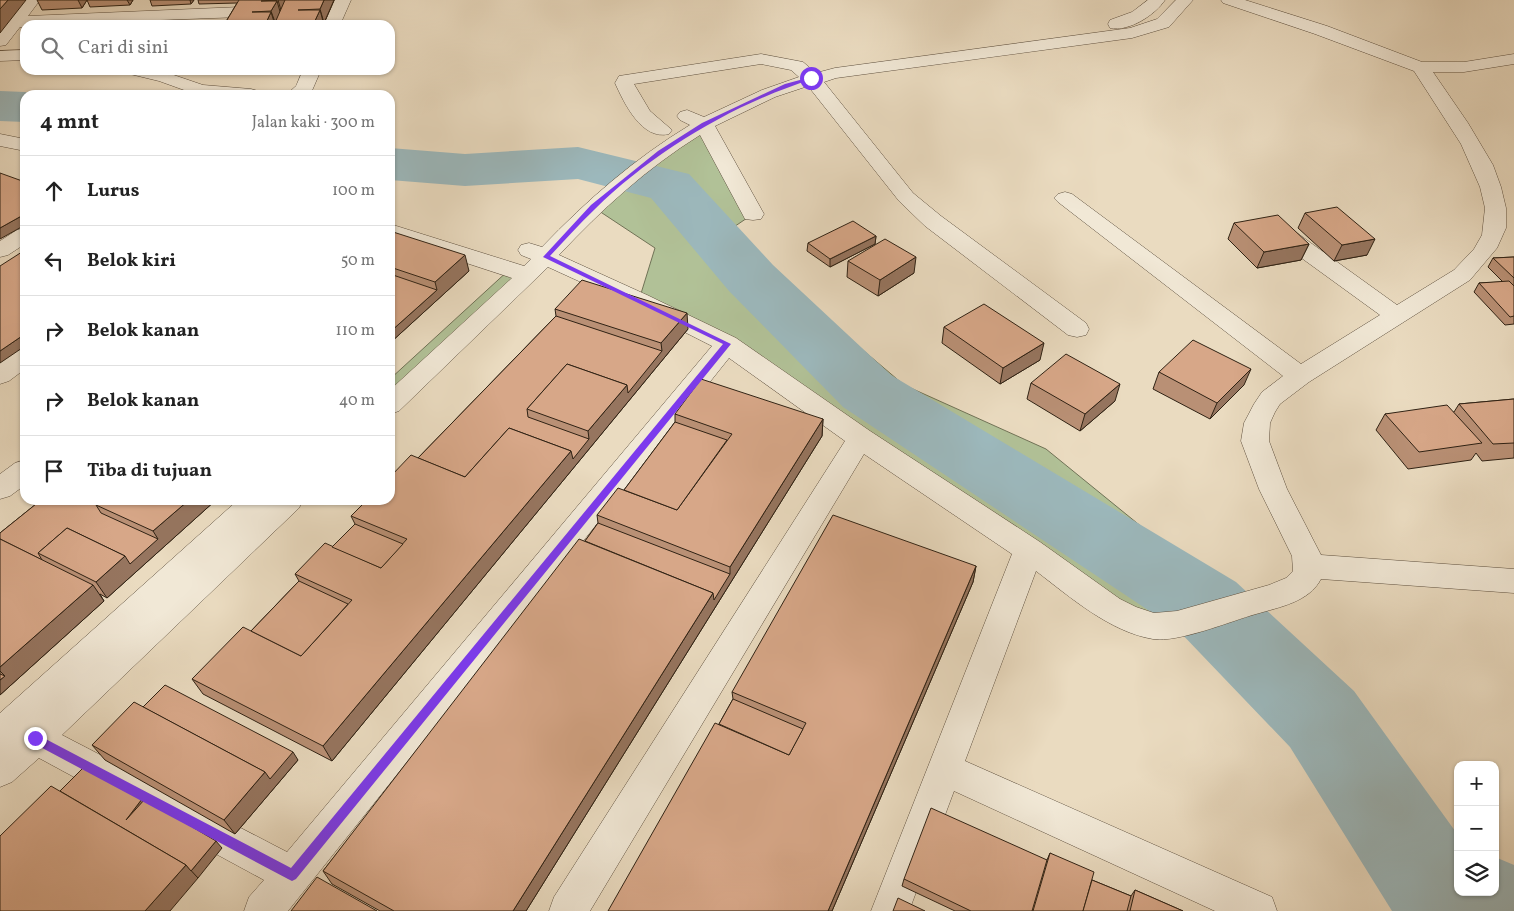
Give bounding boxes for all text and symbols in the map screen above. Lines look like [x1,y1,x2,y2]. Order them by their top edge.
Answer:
search box [20,20,395,75]
icon: search [38,34,66,62]
text: Cari di sini [78,35,169,61]
route start [800,67,823,90]
text: 4 mnt [40,108,99,137]
text: Jalan kaki · 300 m [252,112,375,134]
icon: ahead [40,177,68,205]
text: Lurus [87,178,139,204]
text: 100 m [332,180,375,202]
icon: left [40,247,68,275]
text: Belok kiri [87,248,176,274]
text: 50 m [341,250,375,272]
icon: right [40,317,68,345]
text: Belok kanan [87,318,199,344]
text: 110 m [336,320,375,342]
icon: right [40,387,68,415]
text: Belok kanan [87,388,199,414]
text: 40 m [339,390,375,412]
icon: arrive [40,457,68,485]
text: Tiba di tujuan [87,458,212,484]
route end [24,727,47,750]
map controls [1454,761,1499,896]
button: + [1454,761,1499,806]
button: − [1454,806,1499,851]
button: layers [1454,851,1499,896]

